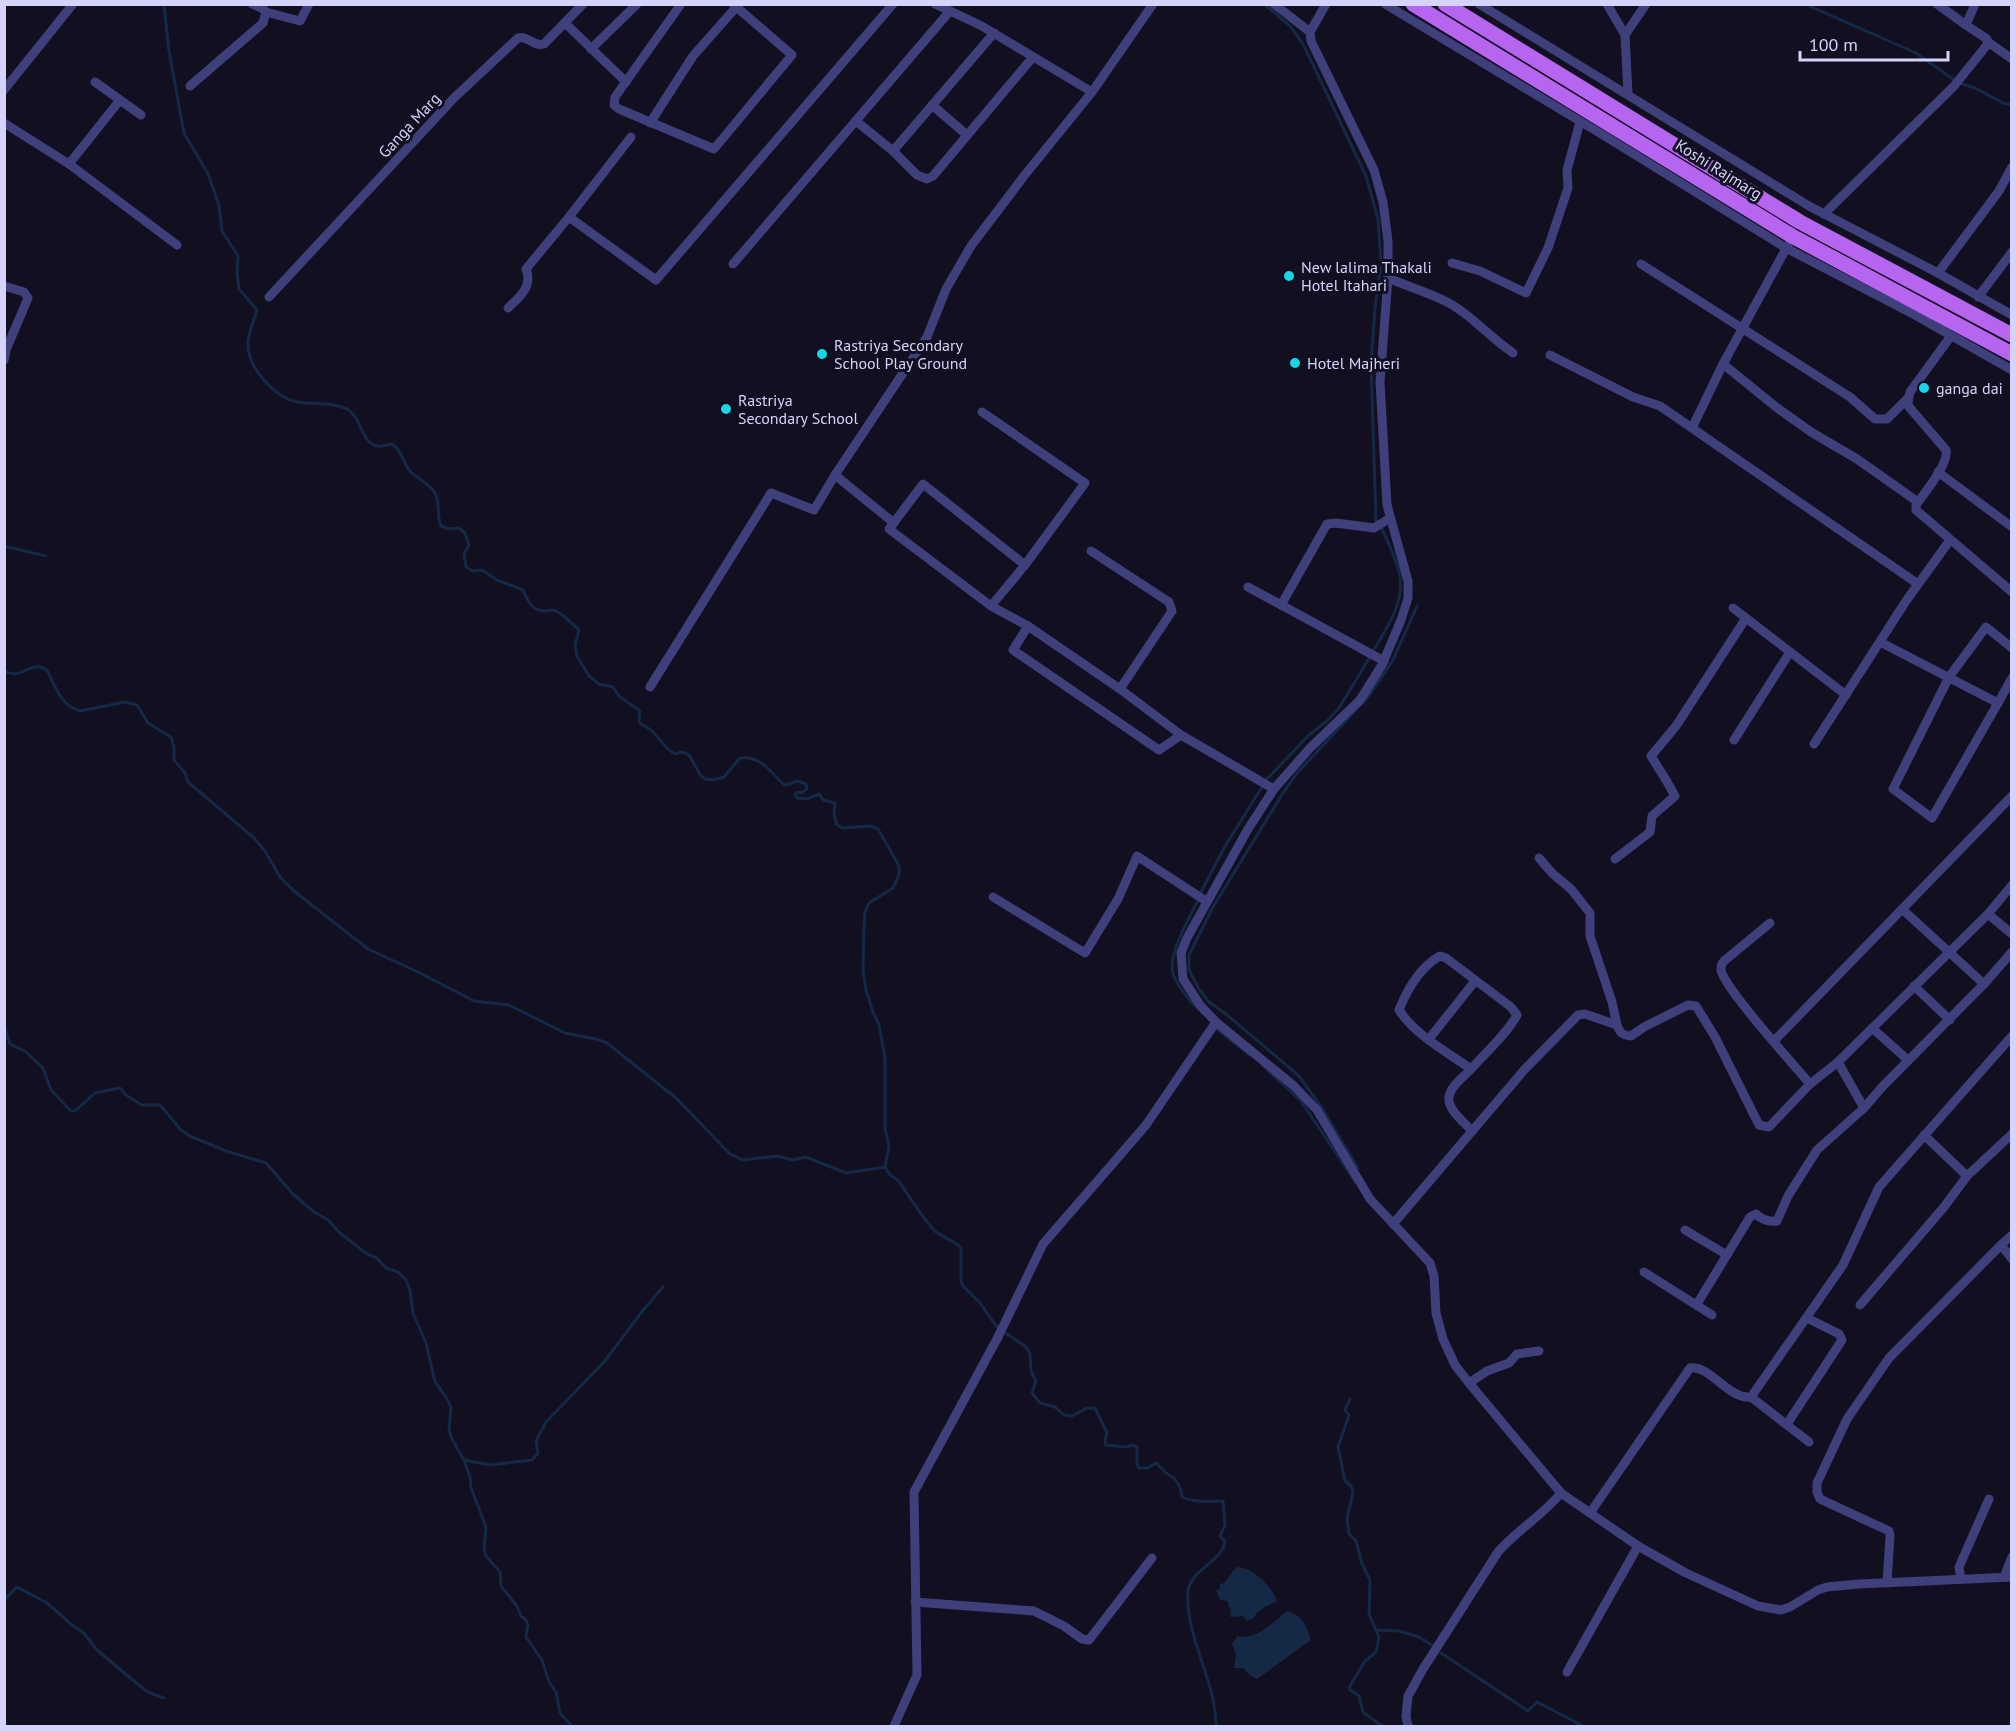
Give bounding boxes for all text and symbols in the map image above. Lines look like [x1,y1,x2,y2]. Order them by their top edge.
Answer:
scale bar [1800,24,1948,62]
text: 100 m [1809,33,1858,56]
street label: Ganga Marg [374,88,444,162]
street label: Koshi Rajmarg [1672,135,1766,203]
place label: New lalima Thakali Hotel Itahari [1301,257,1432,295]
marker: New lalima Thakali Hotel Itahari [1282,269,1296,283]
place label: Rastriya Secondary School Play Ground [834,335,967,373]
marker: Rastriya Secondary School Play Ground [815,347,829,361]
place label: Hotel Majheri [1307,353,1400,373]
marker: Hotel Majheri [1288,356,1302,370]
place label: ganga dai [1936,378,2003,398]
marker: ganga dai [1917,381,1931,395]
place label: Rastriya Secondary School [738,390,858,428]
marker: Rastriya Secondary School [719,402,733,416]

